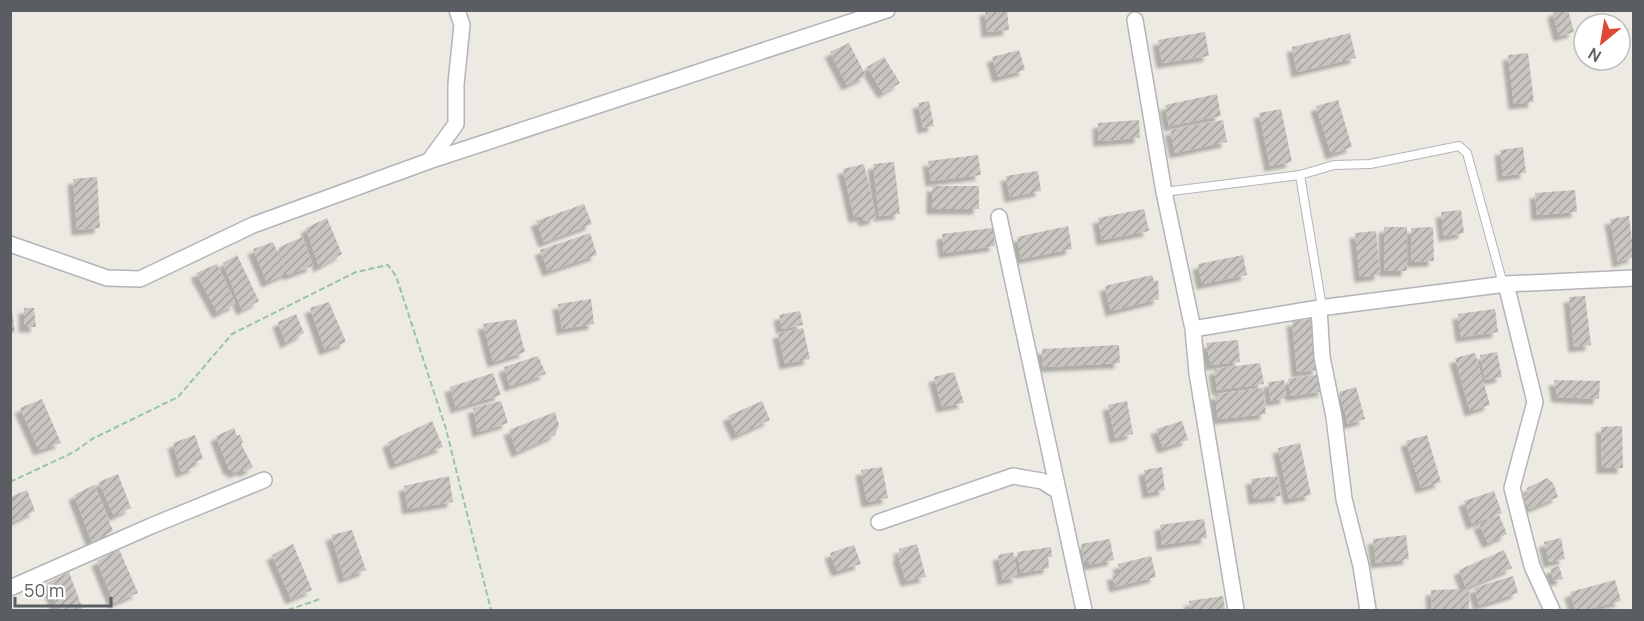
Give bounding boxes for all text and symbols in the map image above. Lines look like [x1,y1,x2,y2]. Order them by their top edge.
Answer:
north arrow [1572,12,1632,72]
text: N [1584,43,1605,67]
scale bar [15,570,111,608]
text: 50 m [24,578,64,602]

